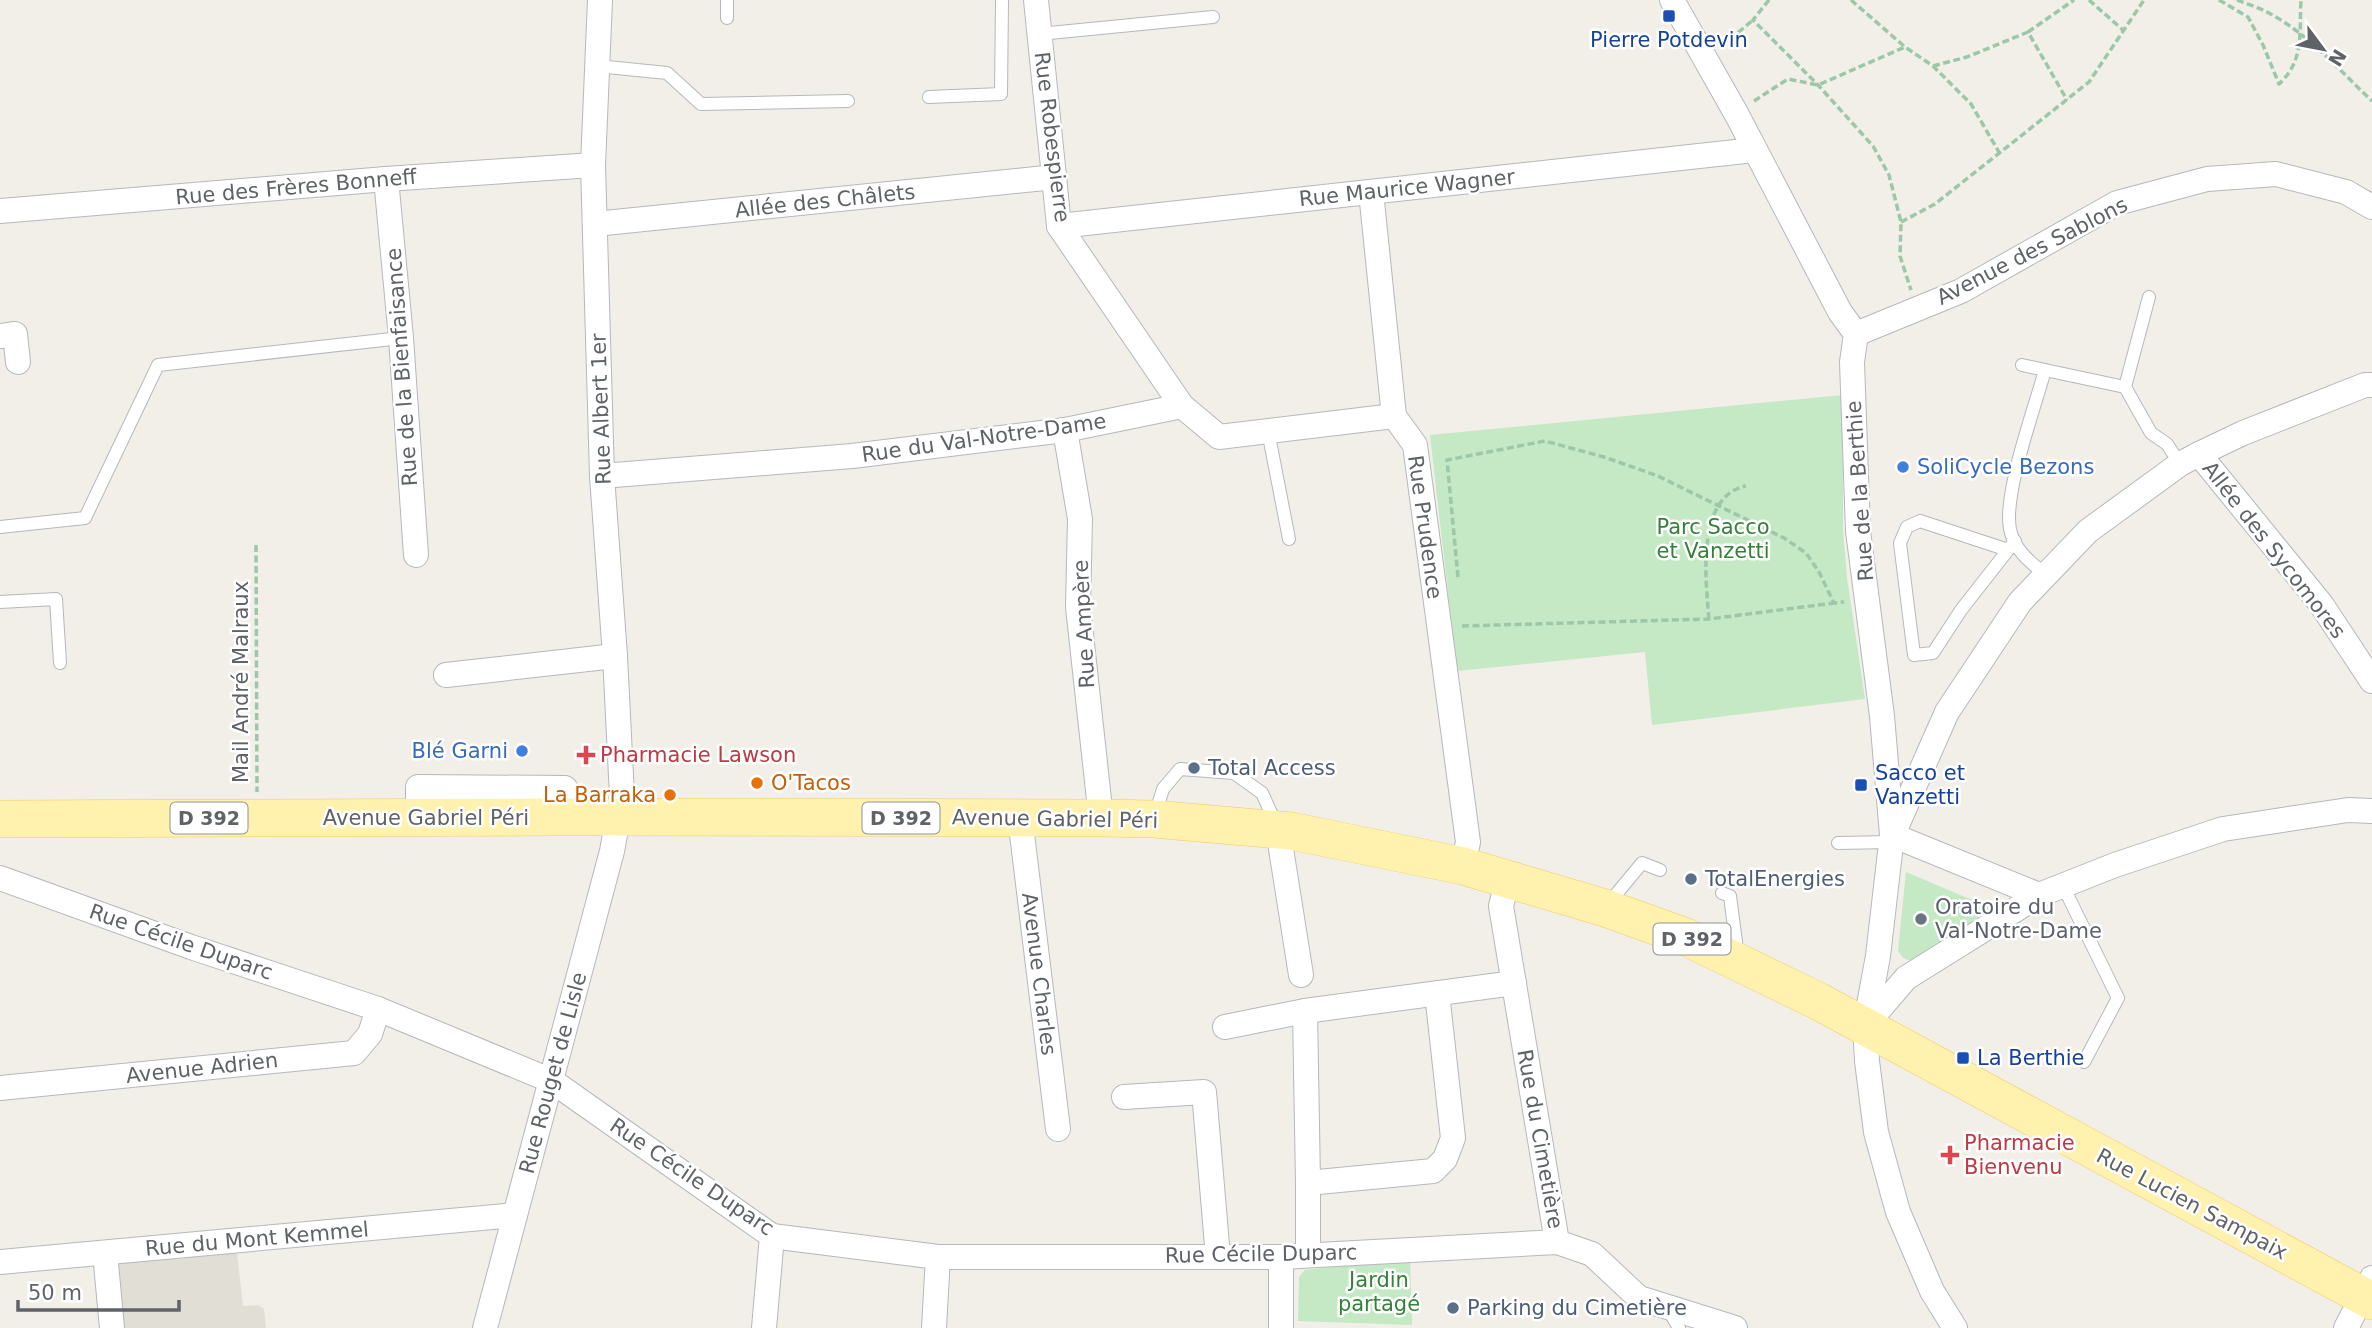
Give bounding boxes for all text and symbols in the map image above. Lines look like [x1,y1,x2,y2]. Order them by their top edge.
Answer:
marker: Pierre Potdevin [1661,8,1677,24]
north arrow [2288,14,2358,84]
place label: Pierre Potdevin [1590,28,1748,52]
text: N [2324,45,2351,71]
street label: Rue Robespierre [1030,50,1074,224]
street label: Rue des Frères Bonneff [174,164,418,210]
street label: Rue Maurice Wagner [1298,165,1516,211]
street label: Allée des Châlets [734,180,916,222]
street label: Avenue des Sablons [1933,192,2131,310]
street label: Rue de la Bienfaisance [382,247,422,487]
street label: Rue Albert 1er [586,333,616,485]
street label: Rue de la Berthie [1842,400,1878,582]
street label: Rue du Val-Notre-Dame [860,409,1108,467]
street label: Rue Prudence [1403,454,1447,600]
place label: SoliCycle Bezons [1917,455,2094,479]
street label: Allée des Sycomores [2197,457,2351,643]
marker: SoliCycle Bezons [1895,459,1911,475]
park label: Parc Sacco et Vanzetti [1656,515,1770,563]
street label: Rue Ampère [1069,559,1099,689]
street label: Mail André Malraux [229,581,253,783]
place label: Blé Garni [412,739,508,763]
marker: Blé Garni [514,743,530,759]
place label: Pharmacie Lawson [600,743,796,767]
marker: Pharmacie Lawson [578,747,594,763]
place label: Total Access [1207,756,1336,780]
marker: Total Access [1186,760,1202,776]
place label: Sacco et Vanzetti [1875,761,1965,809]
place label: O'Tacos [771,771,851,795]
marker: O'Tacos [749,775,765,791]
marker: Sacco et Vanzetti [1853,777,1869,793]
place label: La Barraka [543,783,656,807]
marker: La Barraka [662,787,678,803]
road number: D 392 [170,803,248,834]
road number: D 392 [862,803,940,834]
street label: Avenue Gabriel Péri [952,805,1158,833]
street label: Avenue Gabriel Péri [323,806,529,830]
place label: TotalEnergies [1704,867,1845,891]
marker: TotalEnergies [1683,871,1699,887]
street label: Avenue Charles [1017,891,1061,1057]
place label: Oratoire du Val-Notre-Dame [1935,895,2102,943]
street label: Rue Cécile Duparc [86,899,276,985]
marker: Oratoire du Val-Notre-Dame [1913,911,1929,927]
road number: D 392 [1654,923,1730,954]
street label: Rue Rouget de Lisle [515,970,591,1176]
place label: La Berthie [1977,1046,2085,1070]
street label: Rue du Cimetière [1512,1047,1568,1231]
street label: Avenue Adrien [125,1048,279,1088]
marker: La Berthie [1955,1050,1971,1066]
street label: Rue Cécile Duparc [606,1113,778,1241]
place label: Pharmacie Bienvenu [1964,1131,2075,1179]
street label: Rue Lucien Sampaix [2093,1143,2291,1265]
marker: Pharmacie Bienvenu [1942,1147,1958,1163]
street label: Rue du Mont Kemmel [144,1217,370,1261]
street label: Rue Cécile Duparc [1165,1240,1357,1268]
scale bar [18,1268,178,1312]
park label: Jardin partagé [1338,1268,1420,1316]
text: 50 m [28,1281,82,1305]
place label: Parking du Cimetière [1467,1296,1687,1320]
marker: Parking du Cimetière [1445,1300,1461,1316]

